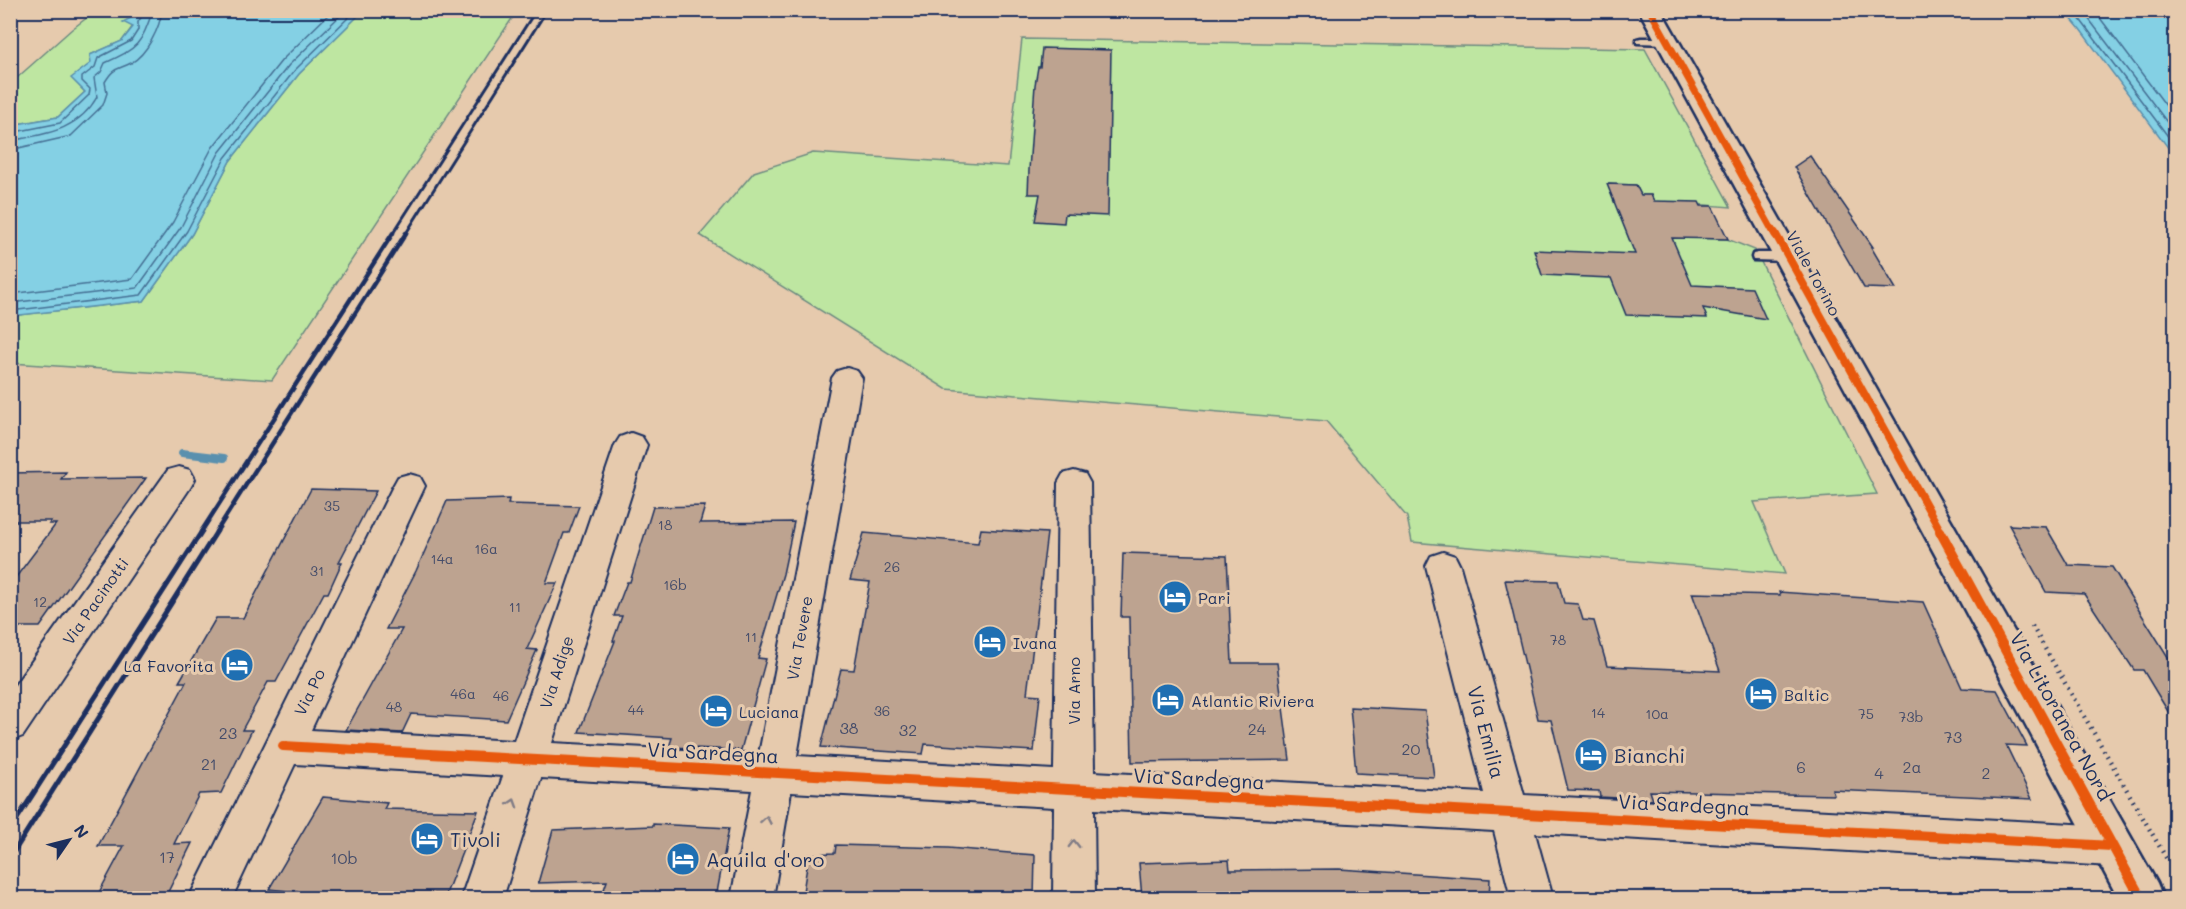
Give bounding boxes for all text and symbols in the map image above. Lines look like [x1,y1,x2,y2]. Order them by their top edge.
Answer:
street label: Viale Torino [1782,227,1846,319]
house number: 35 [324,496,340,515]
house number: 18 [658,515,672,534]
house number: 16a [474,539,498,558]
house number: 14a [430,549,454,568]
street label: Via Pacinotti [57,553,133,649]
house number: 26 [884,557,900,576]
house number: 31 [310,561,324,580]
house number: 16b [663,575,687,594]
hotel icon: Pari [1157,579,1193,615]
place label: Pari [1198,587,1231,608]
house number: 12 [33,592,47,611]
street label: Via Tevere [781,594,817,682]
house number: 11 [509,597,521,616]
hotel icon: Ivana [972,624,1008,660]
house number: 11 [745,627,757,646]
street label: Via Litoranea Nord [2005,627,2119,805]
house number: 78 [1550,630,1566,649]
place label: Ivana [1013,632,1057,653]
street label: Via Adige [534,633,578,711]
hotel icon: La Favorita [219,647,255,683]
place label: La Favorita [124,655,214,676]
street label: Via Arno [1063,657,1084,725]
street label: Via Po [289,665,329,719]
hotel icon: Baltic [1743,676,1779,712]
hotel icon: Atlantic Riviera [1150,682,1186,718]
street label: Via Emilia [1462,683,1512,781]
house number: 46a [450,684,476,703]
place label: Baltic [1784,684,1829,705]
house number: 46 [493,686,509,705]
place label: Atlantic Riviera [1191,690,1315,711]
hotel icon: Luciana [698,693,734,729]
house number: 48 [386,697,402,716]
house number: 44 [628,700,645,719]
place label: Luciana [739,701,799,722]
house number: 36 [874,701,890,720]
house number: 14 [1591,703,1606,722]
house number: 10a [1645,704,1669,723]
house number: 75 [1858,704,1874,723]
house number: 73b [1899,707,1924,726]
house number: 38 [839,717,859,738]
house number: 24 [1248,718,1267,739]
house number: 32 [899,719,917,740]
house number: 23 [219,722,237,743]
house number: 73 [1944,726,1962,747]
street label: Via Sardegna [647,736,779,768]
hotel icon: Bianchi [1573,737,1609,773]
house number: 20 [1402,738,1421,759]
place label: Bianchi [1614,742,1685,768]
house number: 21 [201,753,217,774]
house number: 6 [1796,756,1806,777]
house number: 2a [1903,756,1921,777]
street label: Via Sardegna [1133,762,1265,794]
house number: 4 [1874,762,1884,783]
house number: 2 [1982,762,1990,783]
street label: Via Sardegna [1618,788,1750,820]
one-way arrow [506,798,518,809]
north arrow [39,810,99,870]
one-way arrow [759,816,772,826]
text: N [70,820,94,842]
hotel icon: Tivoli [409,821,445,857]
place label: Tivoli [450,826,501,852]
one-way arrow [1068,839,1080,848]
hotel icon: Aquila d'oro [665,841,701,877]
house number: 17 [159,846,175,867]
place label: Aquila d'oro [706,846,825,872]
house number: 10b [330,847,358,868]

